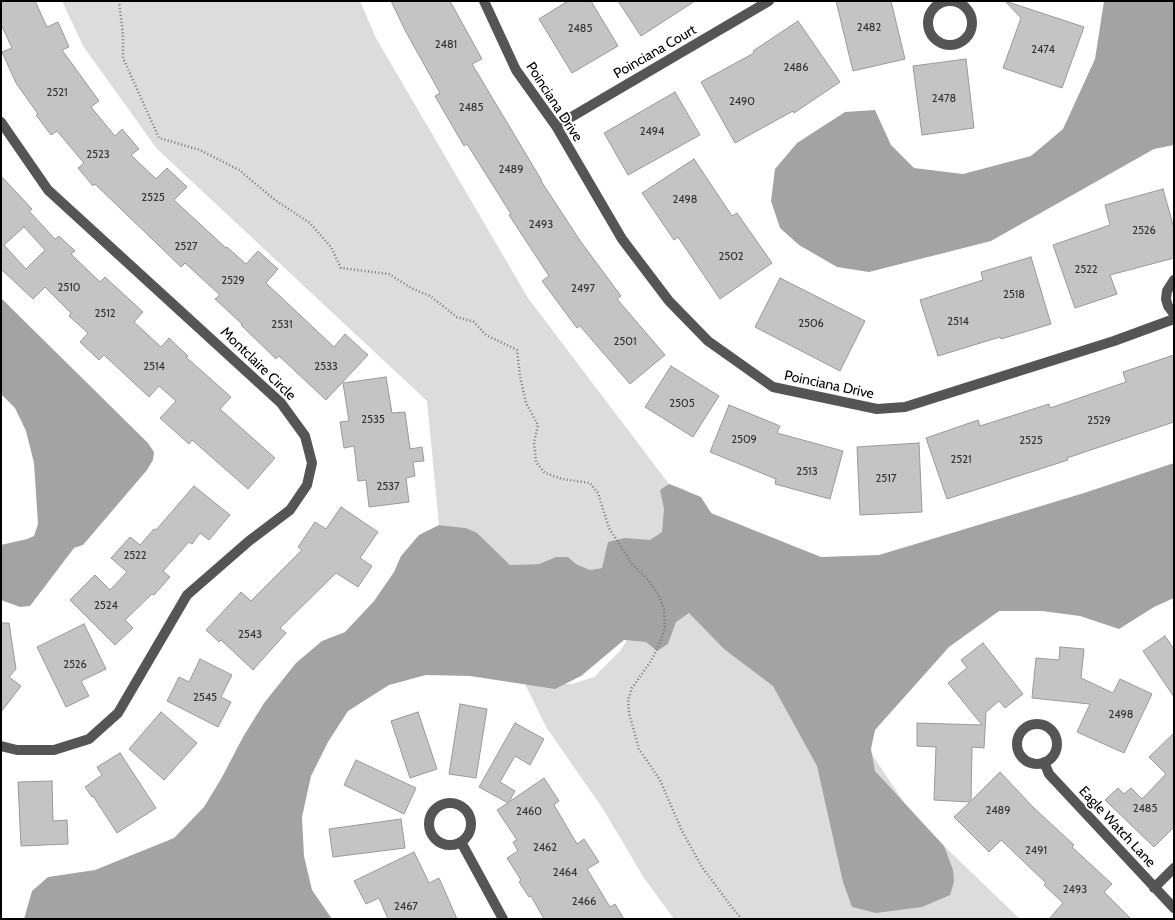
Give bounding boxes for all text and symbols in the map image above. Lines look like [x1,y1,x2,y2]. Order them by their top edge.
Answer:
house number: 2482 [857,21,881,35]
house number: 2485 [568,22,592,36]
street label: Poinciana Court [611,22,699,82]
house number: 2481 [435,38,457,52]
house number: 2474 [1031,43,1055,57]
street label: Poinciana Drive [522,59,586,145]
house number: 2486 [783,61,809,75]
house number: 2521 [46,86,68,100]
house number: 2478 [932,92,956,106]
house number: 2490 [729,95,755,109]
house number: 2485 [459,101,483,115]
house number: 2494 [640,125,664,139]
house number: 2523 [86,148,110,162]
house number: 2489 [498,163,524,177]
house number: 2525 [141,191,165,205]
house number: 2498 [672,193,698,207]
house number: 2493 [529,218,553,232]
house number: 2526 [1132,224,1156,238]
house number: 2527 [174,240,198,254]
house number: 2502 [718,250,744,264]
house number: 2522 [1074,263,1098,277]
house number: 2529 [221,274,245,288]
house number: 2510 [58,281,80,295]
house number: 2497 [571,282,595,296]
house number: 2518 [1003,288,1025,302]
house number: 2512 [94,307,116,321]
house number: 2514 [947,315,969,329]
house number: 2506 [798,317,824,331]
house number: 2531 [271,318,293,332]
street label: Montclaire Circle [217,324,299,404]
house number: 2501 [614,335,636,349]
house number: 2514 [143,360,165,374]
house number: 2533 [314,360,338,374]
street label: Poinciana Drive [783,367,875,403]
house number: 2505 [669,397,695,411]
house number: 2535 [361,413,385,427]
house number: 2529 [1087,414,1111,428]
house number: 2509 [731,433,757,447]
house number: 2525 [1019,434,1043,448]
house number: 2521 [950,453,972,467]
house number: 2513 [796,465,818,479]
house number: 2517 [876,472,896,486]
house number: 2537 [376,480,400,494]
house number: 2522 [123,549,147,563]
house number: 2524 [94,599,118,613]
house number: 2543 [238,628,262,642]
house number: 2526 [63,658,87,672]
house number: 2545 [193,691,217,705]
house number: 2498 [1108,708,1134,722]
street label: Eagle Watch Lane [1075,783,1159,871]
house number: 2485 [1133,802,1157,816]
house number: 2489 [985,804,1011,818]
house number: 2460 [516,805,542,819]
house number: 2462 [533,841,557,855]
house number: 2491 [1025,844,1047,858]
house number: 2464 [553,866,577,880]
house number: 2493 [1063,883,1087,897]
house number: 2466 [572,895,596,909]
house number: 2467 [394,900,418,914]

